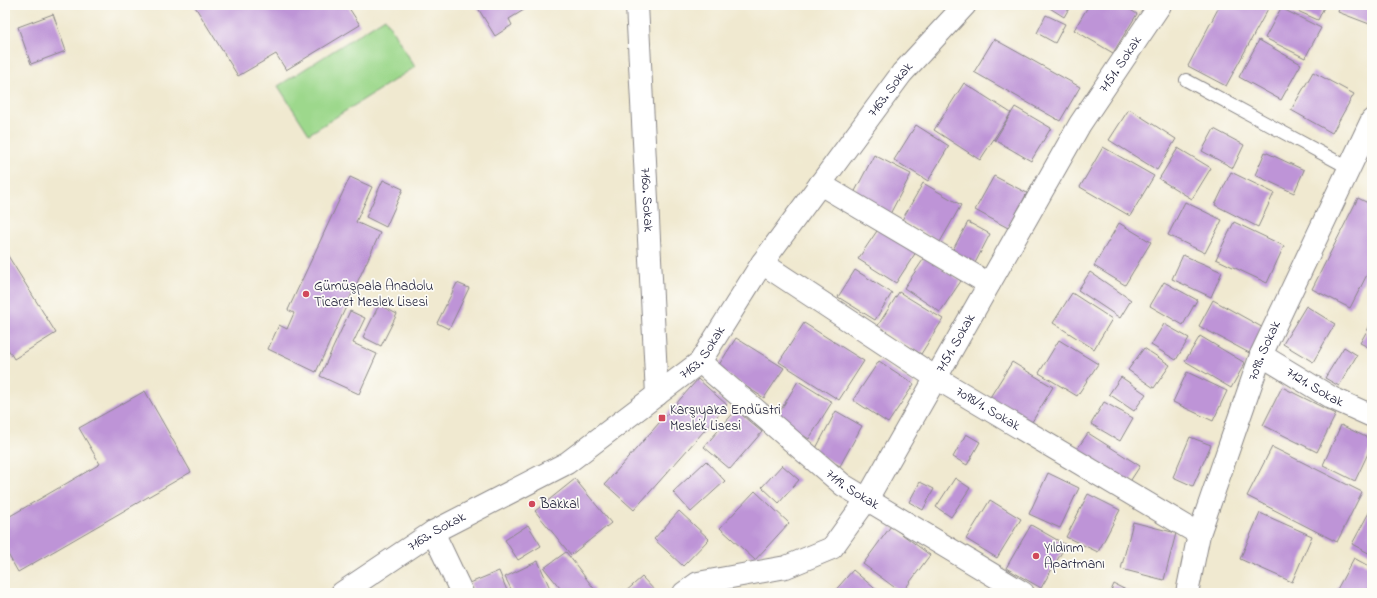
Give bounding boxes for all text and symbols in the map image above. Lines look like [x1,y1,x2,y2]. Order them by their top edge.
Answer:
street label: 7151. Sokak [1093,31,1147,97]
street label: 7163. Sokak [863,56,918,121]
street label: 7160. Sokak [635,167,659,233]
place label: Gümüşpala Anadolu Ticaret Meslek Lisesi [314,276,433,313]
marker: Gümüşpala Anadolu Ticaret Meslek Lisesi [301,289,311,299]
street label: 7151. Sokak [930,309,981,376]
street label: 7098. Sokak [1242,316,1287,383]
street label: 7163. Sokak [675,321,731,385]
street label: 7121. Sokak [1282,362,1348,413]
street label: 7098/1. Sokak [952,381,1025,437]
place label: Karşıyaka Endüstri Meslek Lisesi [670,400,781,437]
marker: Karşıyaka Endüstri Meslek Lisesi [657,413,667,423]
street label: 7119. Sokak [821,464,884,515]
place label: Bakkal [539,494,579,515]
marker: Bakkal [527,499,537,509]
street label: 7163. Sokak [403,506,470,557]
place label: Yıldırım Apartmanı [1044,538,1105,575]
marker: Yıldırım Apartmanı [1031,551,1041,561]

